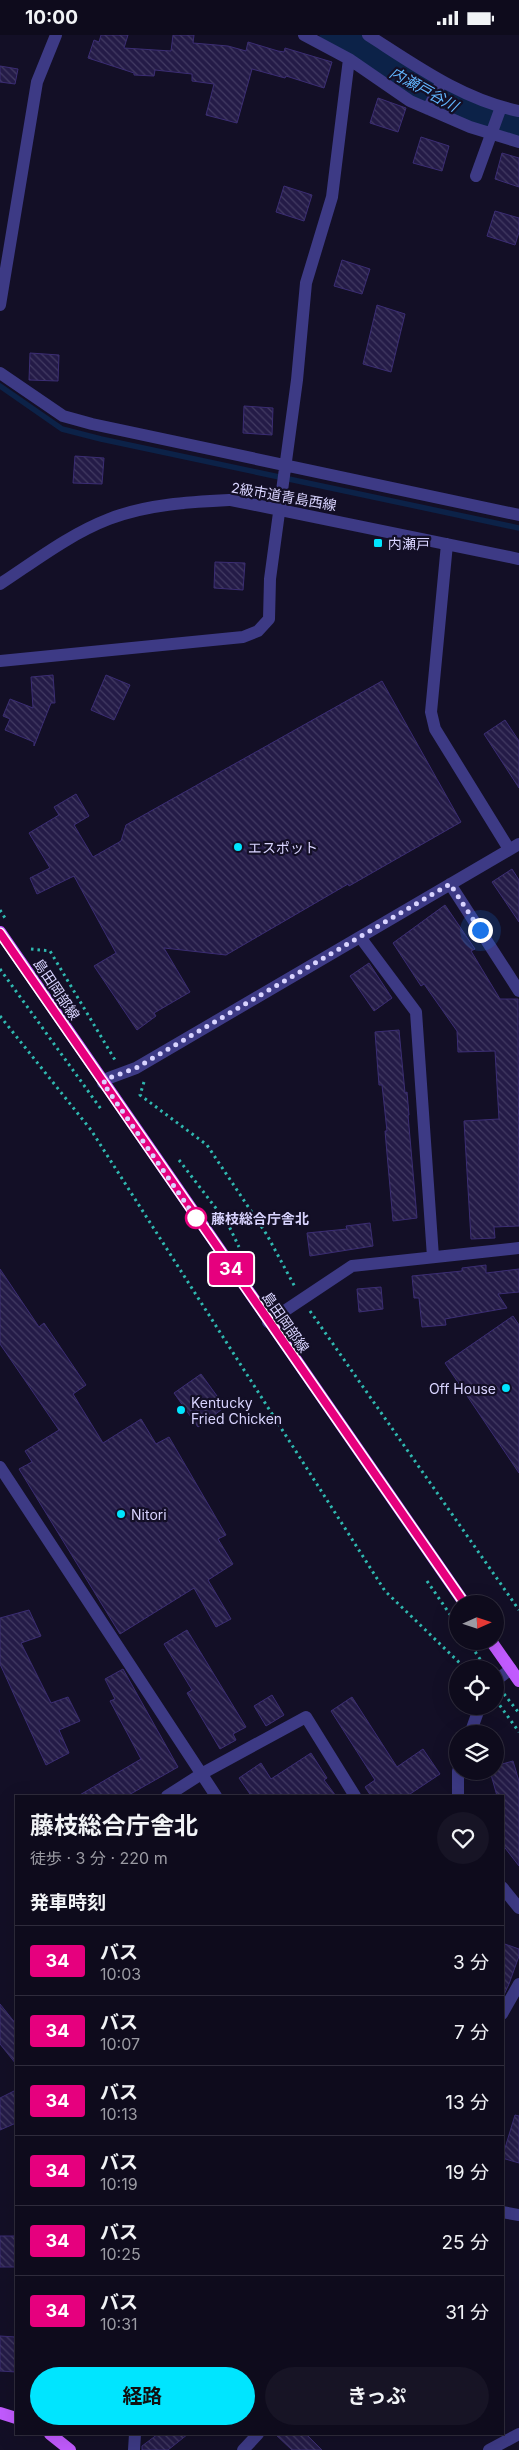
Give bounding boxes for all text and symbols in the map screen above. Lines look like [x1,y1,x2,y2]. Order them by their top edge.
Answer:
text: 10:00 [25,6,78,29]
water label: 内瀬戸谷川 [387,63,463,116]
street label: 2級市道青島西線 [230,478,338,514]
place label: 内瀬戸 [388,535,430,552]
marker: 内瀬戸 [372,537,384,549]
place label: エスポット [248,839,318,856]
marker: エスポット [232,841,244,853]
your location [468,918,493,943]
street label: 島田岡部線 [30,955,84,1023]
marker: 藤枝総合庁舎北 [185,1207,207,1229]
place label: 藤枝総合庁舎北 [211,1210,309,1227]
line badge: 34 [208,1253,254,1285]
text: 34 [219,1258,243,1279]
street label: 島田岡部線 [259,1288,313,1356]
place label: Off House [429,1380,496,1397]
marker: Off House [500,1382,512,1394]
place label: Kentucky Fried Chicken [191,1394,282,1427]
marker: Kentucky Fried Chicken [175,1404,187,1416]
place label: Nitori [131,1506,167,1523]
marker: Nitori [115,1508,127,1520]
north arrow [449,1595,504,1650]
map controls [449,1595,504,1780]
button: locate [449,1660,504,1715]
button: layers [449,1725,504,1780]
text: 藤枝総合庁舎北 [30,1811,198,1840]
button: heart [437,1812,489,1864]
text: 徒歩 · 3 分 · 220 m [30,1848,168,1868]
text: 発車時刻 [30,1891,106,1914]
text: バス [100,1941,138,1964]
text: 34 [46,1950,69,1971]
text: 3 分 [453,1951,489,1974]
text: 10:03 [100,1964,141,1984]
text: バス [100,2011,138,2034]
text: 34 [46,2020,69,2041]
text: 7 分 [454,2021,489,2044]
text: 10:07 [100,2034,140,2054]
text: バス [100,2081,138,2104]
text: 34 [46,2090,69,2111]
text: 13 分 [445,2091,489,2114]
text: 10:13 [100,2104,138,2124]
text: バス [100,2151,138,2174]
text: 34 [46,2160,69,2181]
text: 19 分 [445,2161,489,2184]
text: 10:19 [100,2174,138,2194]
text: バス [100,2221,138,2244]
text: 34 [46,2230,69,2251]
text: 25 分 [442,2231,489,2254]
text: 10:25 [100,2244,141,2264]
text: バス [100,2291,138,2314]
text: 34 [46,2300,69,2321]
text: 31 分 [445,2301,489,2324]
text: 10:31 [100,2314,138,2334]
button: 経路 [30,2367,255,2425]
button: きっぷ [265,2367,489,2425]

